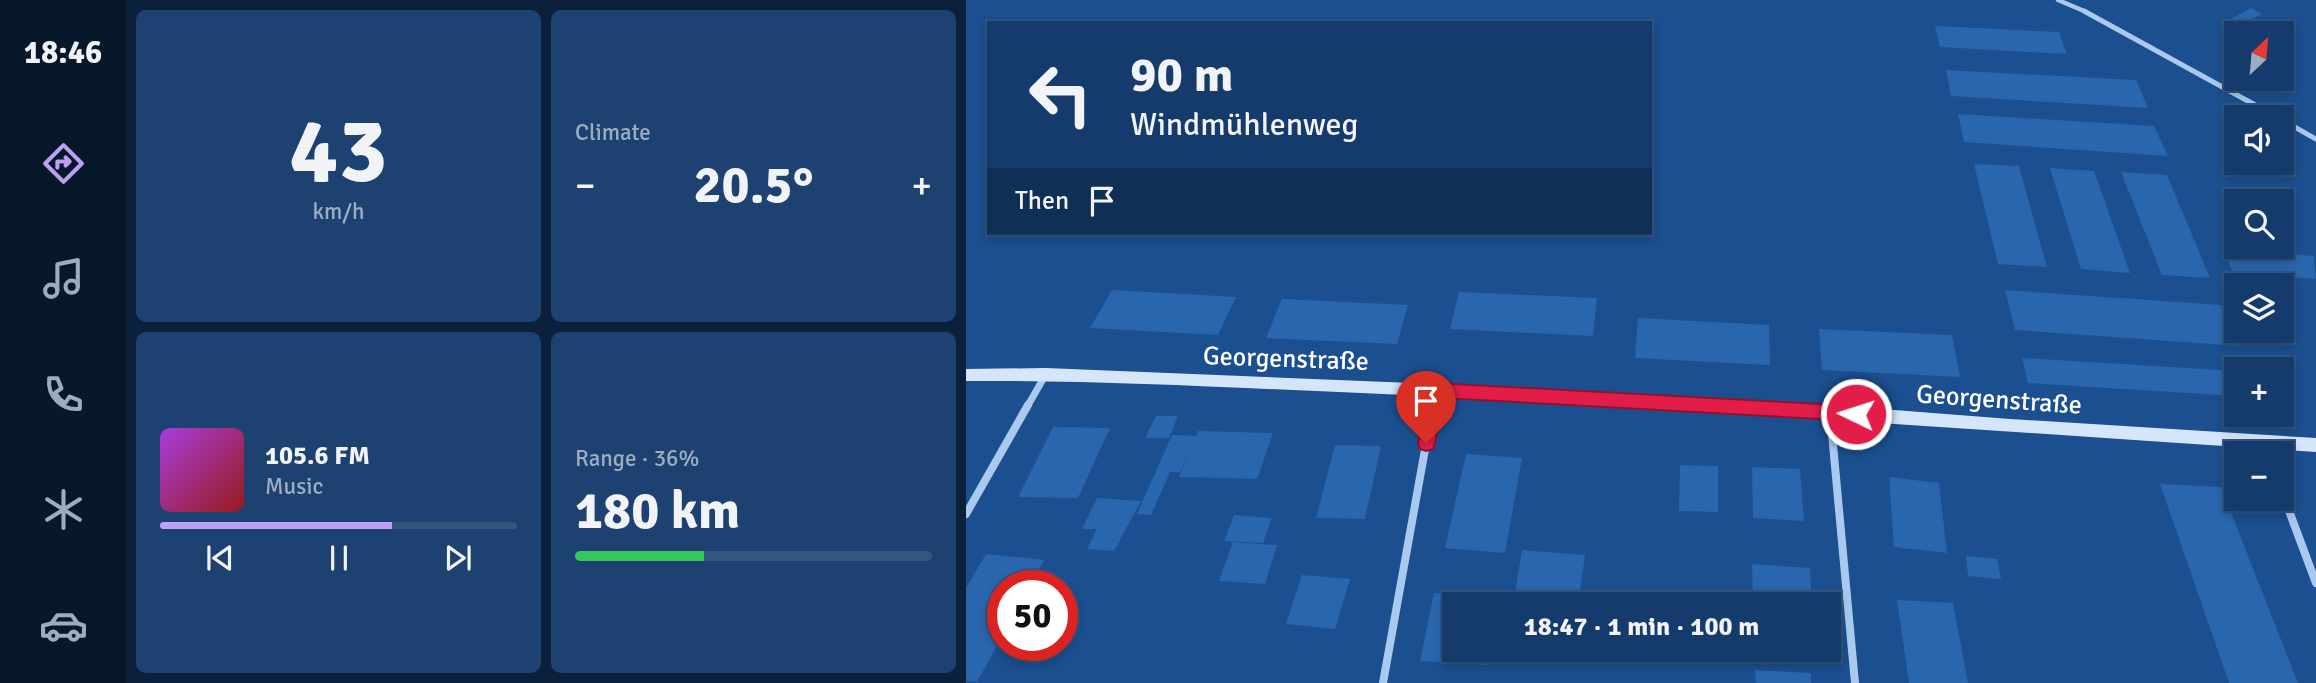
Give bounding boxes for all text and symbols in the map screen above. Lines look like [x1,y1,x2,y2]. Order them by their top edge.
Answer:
north arrow [2224,21,2294,91]
map controls [2224,21,2294,511]
text: 18:46 [24,33,102,72]
text: 90 m [1130,45,1233,105]
icon: left [1015,49,1106,140]
text: 43 [289,95,388,208]
text: Windmühlenweg [1130,105,1358,144]
button: sound [2224,105,2294,175]
text: Climate [575,118,651,147]
icon: directions [39,139,88,188]
text: 20.5° [694,153,813,217]
text: − [575,162,596,209]
text: + [911,162,932,209]
icon: arrive [1083,182,1121,220]
text: Then [1015,185,1069,217]
button: search [2224,189,2294,259]
text: km/h [312,197,365,226]
icon: music [39,254,88,303]
button: layers [2224,273,2294,343]
street label: Georgenstraße [1203,340,1369,378]
button: + [2224,357,2294,427]
icon: phone [39,370,88,419]
pin [1396,371,1456,443]
position arrow [1819,377,1893,451]
street label: Georgenstraße [1915,378,2083,422]
icon: arrive [1407,382,1445,420]
text: 105.6 FM [265,440,370,472]
button: − [2224,441,2294,511]
text: Range · 36% [575,444,699,473]
text: Music [265,472,323,501]
text: 180 km [575,479,740,543]
icon: climate [39,485,88,534]
icon: previous [201,539,239,577]
icon: pause [320,539,358,577]
icon: next [439,539,477,577]
speed limit sign: 50 [987,570,1078,661]
icon: car [39,601,88,650]
text: 18:47 · 1 min · 100 m [1524,611,1759,643]

